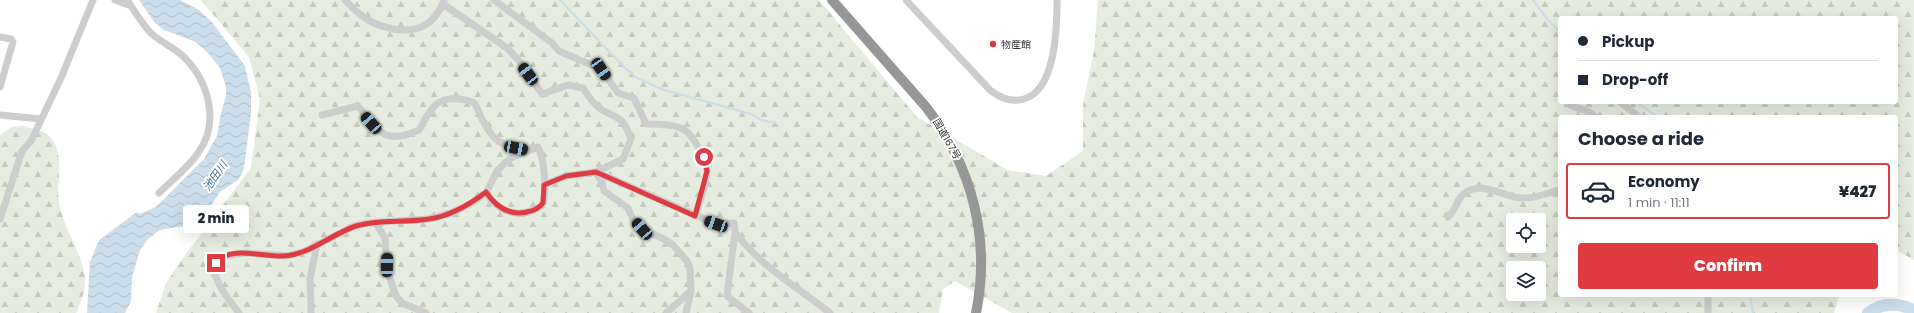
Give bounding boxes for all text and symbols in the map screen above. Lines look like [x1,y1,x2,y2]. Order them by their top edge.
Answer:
text: Pickup [1602,31,1654,52]
place label: 物産館 [1001,37,1031,52]
marker: 物産館 [988,39,998,49]
car [589,56,613,82]
car [516,61,540,87]
text: Drop-off [1602,69,1668,90]
car [359,110,383,136]
street label: 国道167号 [929,116,965,162]
text: Choose a ride [1578,126,1704,151]
car [503,140,529,156]
route start [695,148,713,166]
water label: 池田川 [199,157,232,194]
text: Economy [1628,171,1700,192]
icon: car [1580,173,1616,209]
text: ¥427 [1839,181,1876,202]
text: 1 min · 11:11 [1628,193,1690,212]
callout: 2 min [183,205,249,233]
text: 2 min [198,209,234,228]
map controls [1506,213,1546,301]
button: locate [1506,213,1546,253]
car [703,214,729,234]
car [630,216,654,242]
button: Confirm [1578,243,1878,289]
car [381,253,393,277]
route end [207,254,225,272]
button: layers [1506,261,1546,301]

